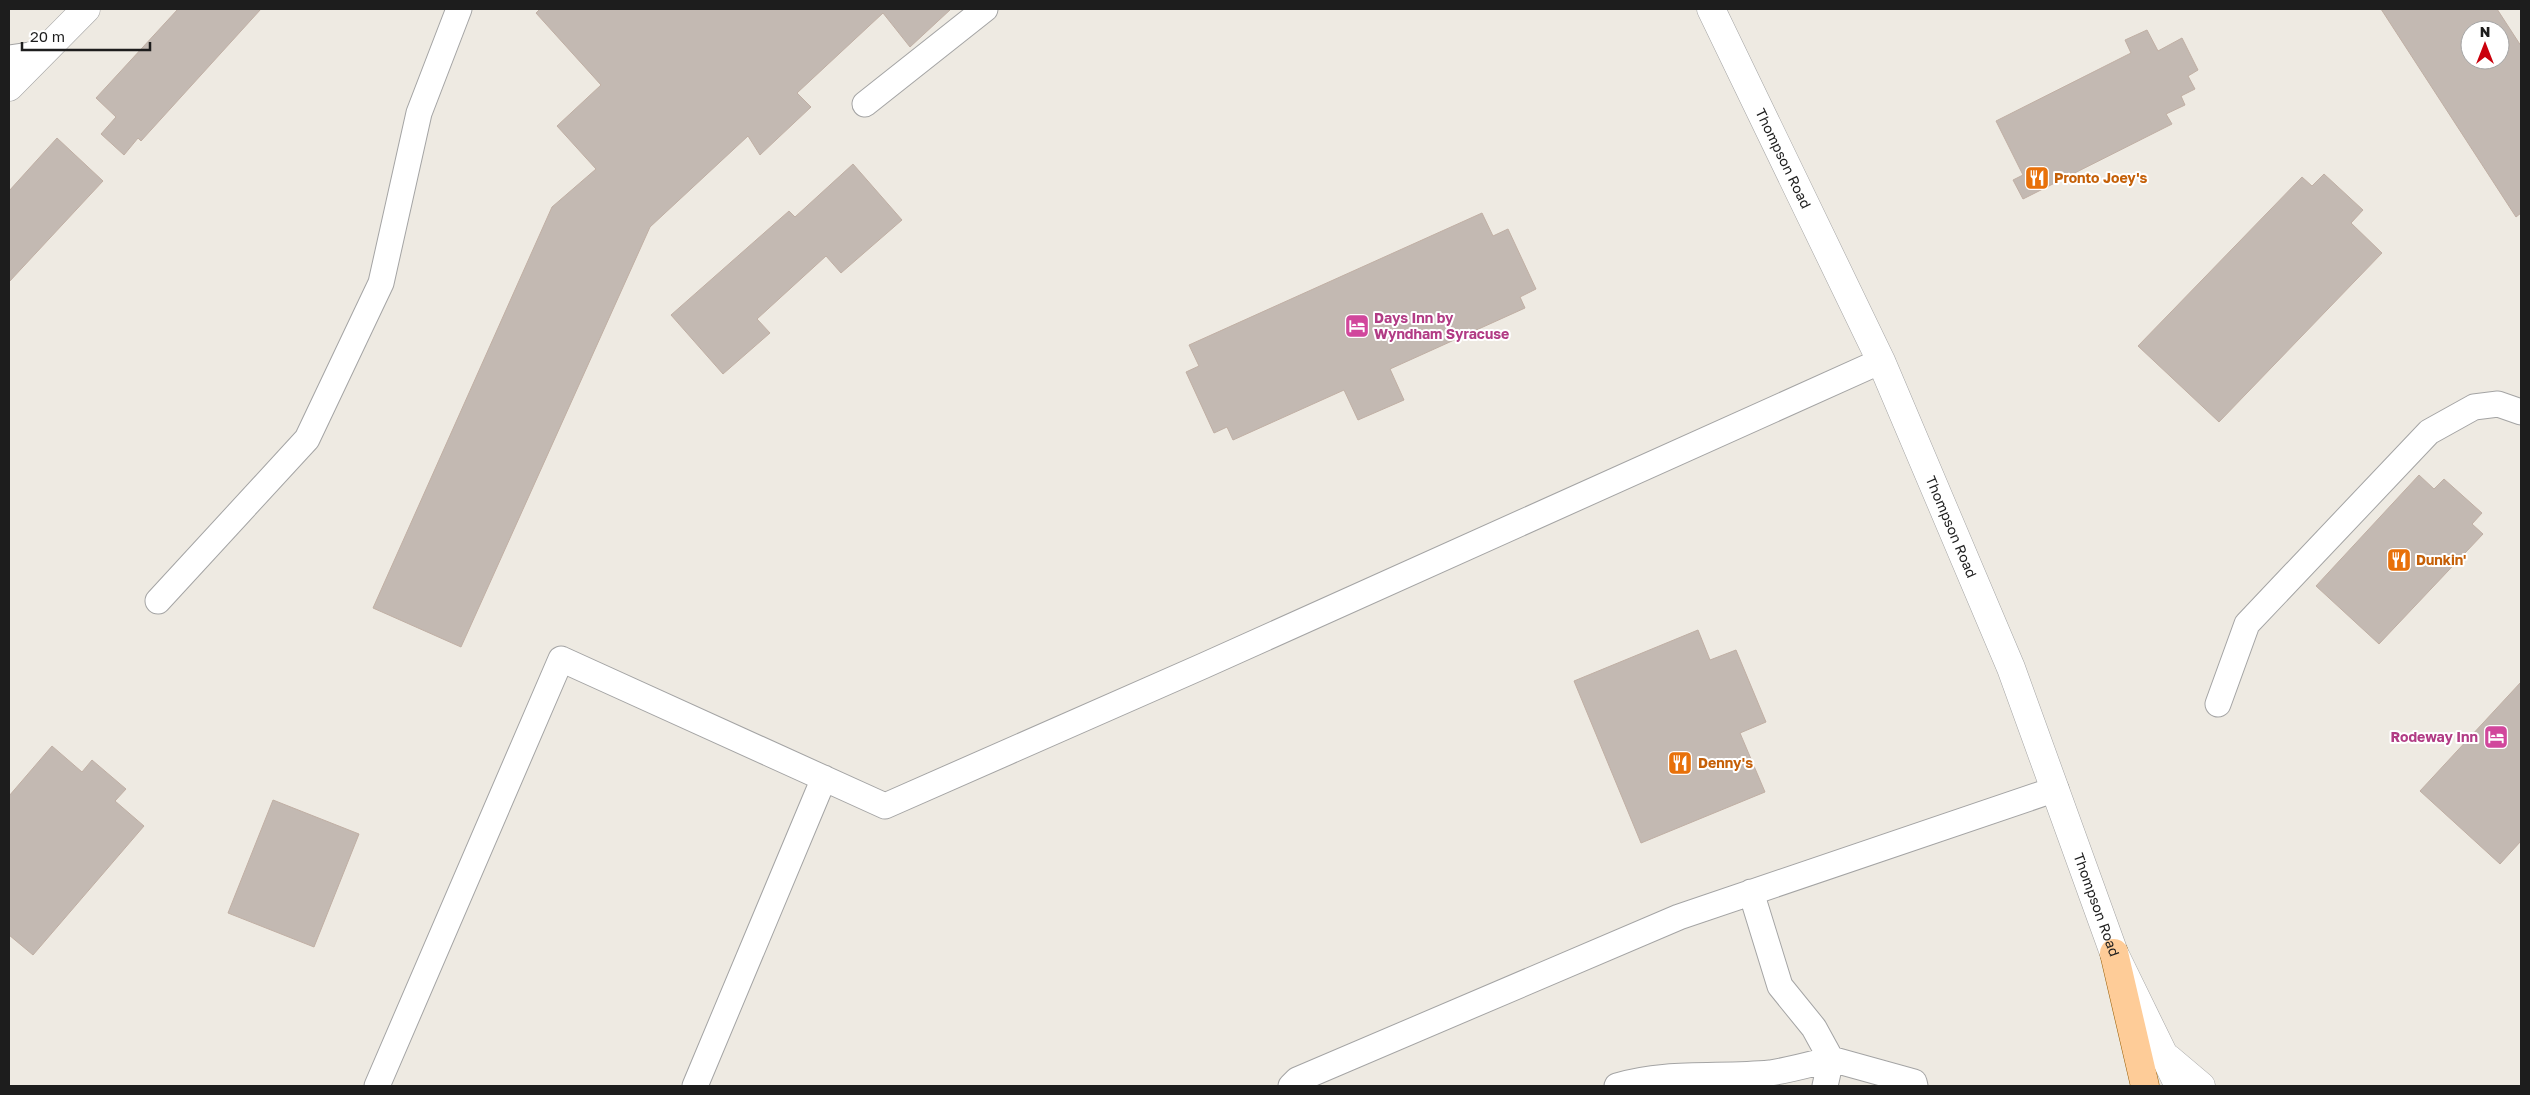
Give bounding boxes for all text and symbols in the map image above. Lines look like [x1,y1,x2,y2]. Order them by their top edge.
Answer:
scale bar [22,20,150,52]
north arrow [2460,20,2510,70]
text: N [2480,23,2490,40]
text: 20 m [30,27,65,45]
street label: Thompson Road [1752,105,1815,211]
restaurant icon: Pronto Joey's [2024,165,2050,191]
place label: Pronto Joey's [2054,169,2148,186]
place label: Days Inn by Wyndham Syracuse [1374,309,1509,342]
hotel icon: Days Inn by Wyndham Syracuse [1344,313,1370,339]
street label: Thompson Road [1923,473,1981,580]
restaurant icon: Dunkin' [2386,547,2412,573]
place label: Dunkin' [2416,551,2466,568]
hotel icon: Rodeway Inn [2483,724,2509,750]
place label: Rodeway Inn [2391,728,2478,745]
restaurant icon: Denny's [1667,750,1693,776]
place label: Denny's [1698,754,1753,771]
street label: Thompson Road [2070,850,2124,959]

